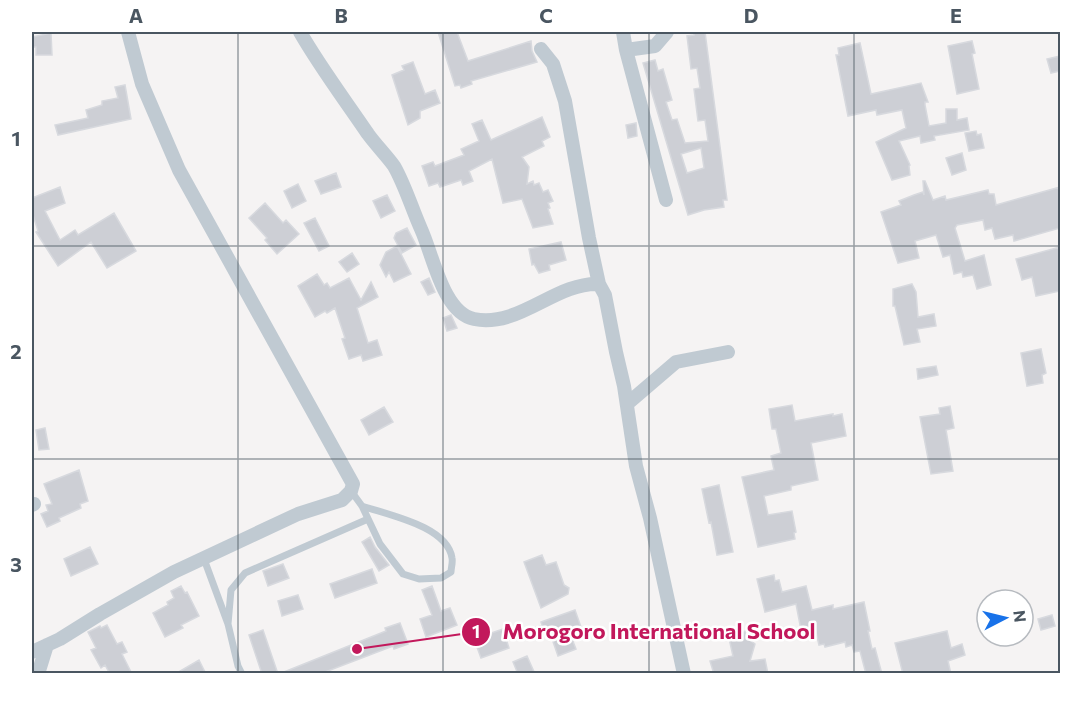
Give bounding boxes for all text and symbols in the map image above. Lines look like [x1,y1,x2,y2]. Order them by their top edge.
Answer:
text: A [129,3,143,27]
text: B [334,3,348,27]
text: C [539,3,553,27]
text: D [744,3,758,27]
text: E [950,3,962,27]
text: 1 [11,126,21,150]
text: 2 [10,339,22,363]
text: 3 [10,552,22,576]
north arrow [975,588,1035,648]
text: N [1010,609,1031,623]
callout: Morogoro International School [461,612,828,652]
text: Morogoro International School [502,617,816,644]
text: 1 [472,620,480,642]

